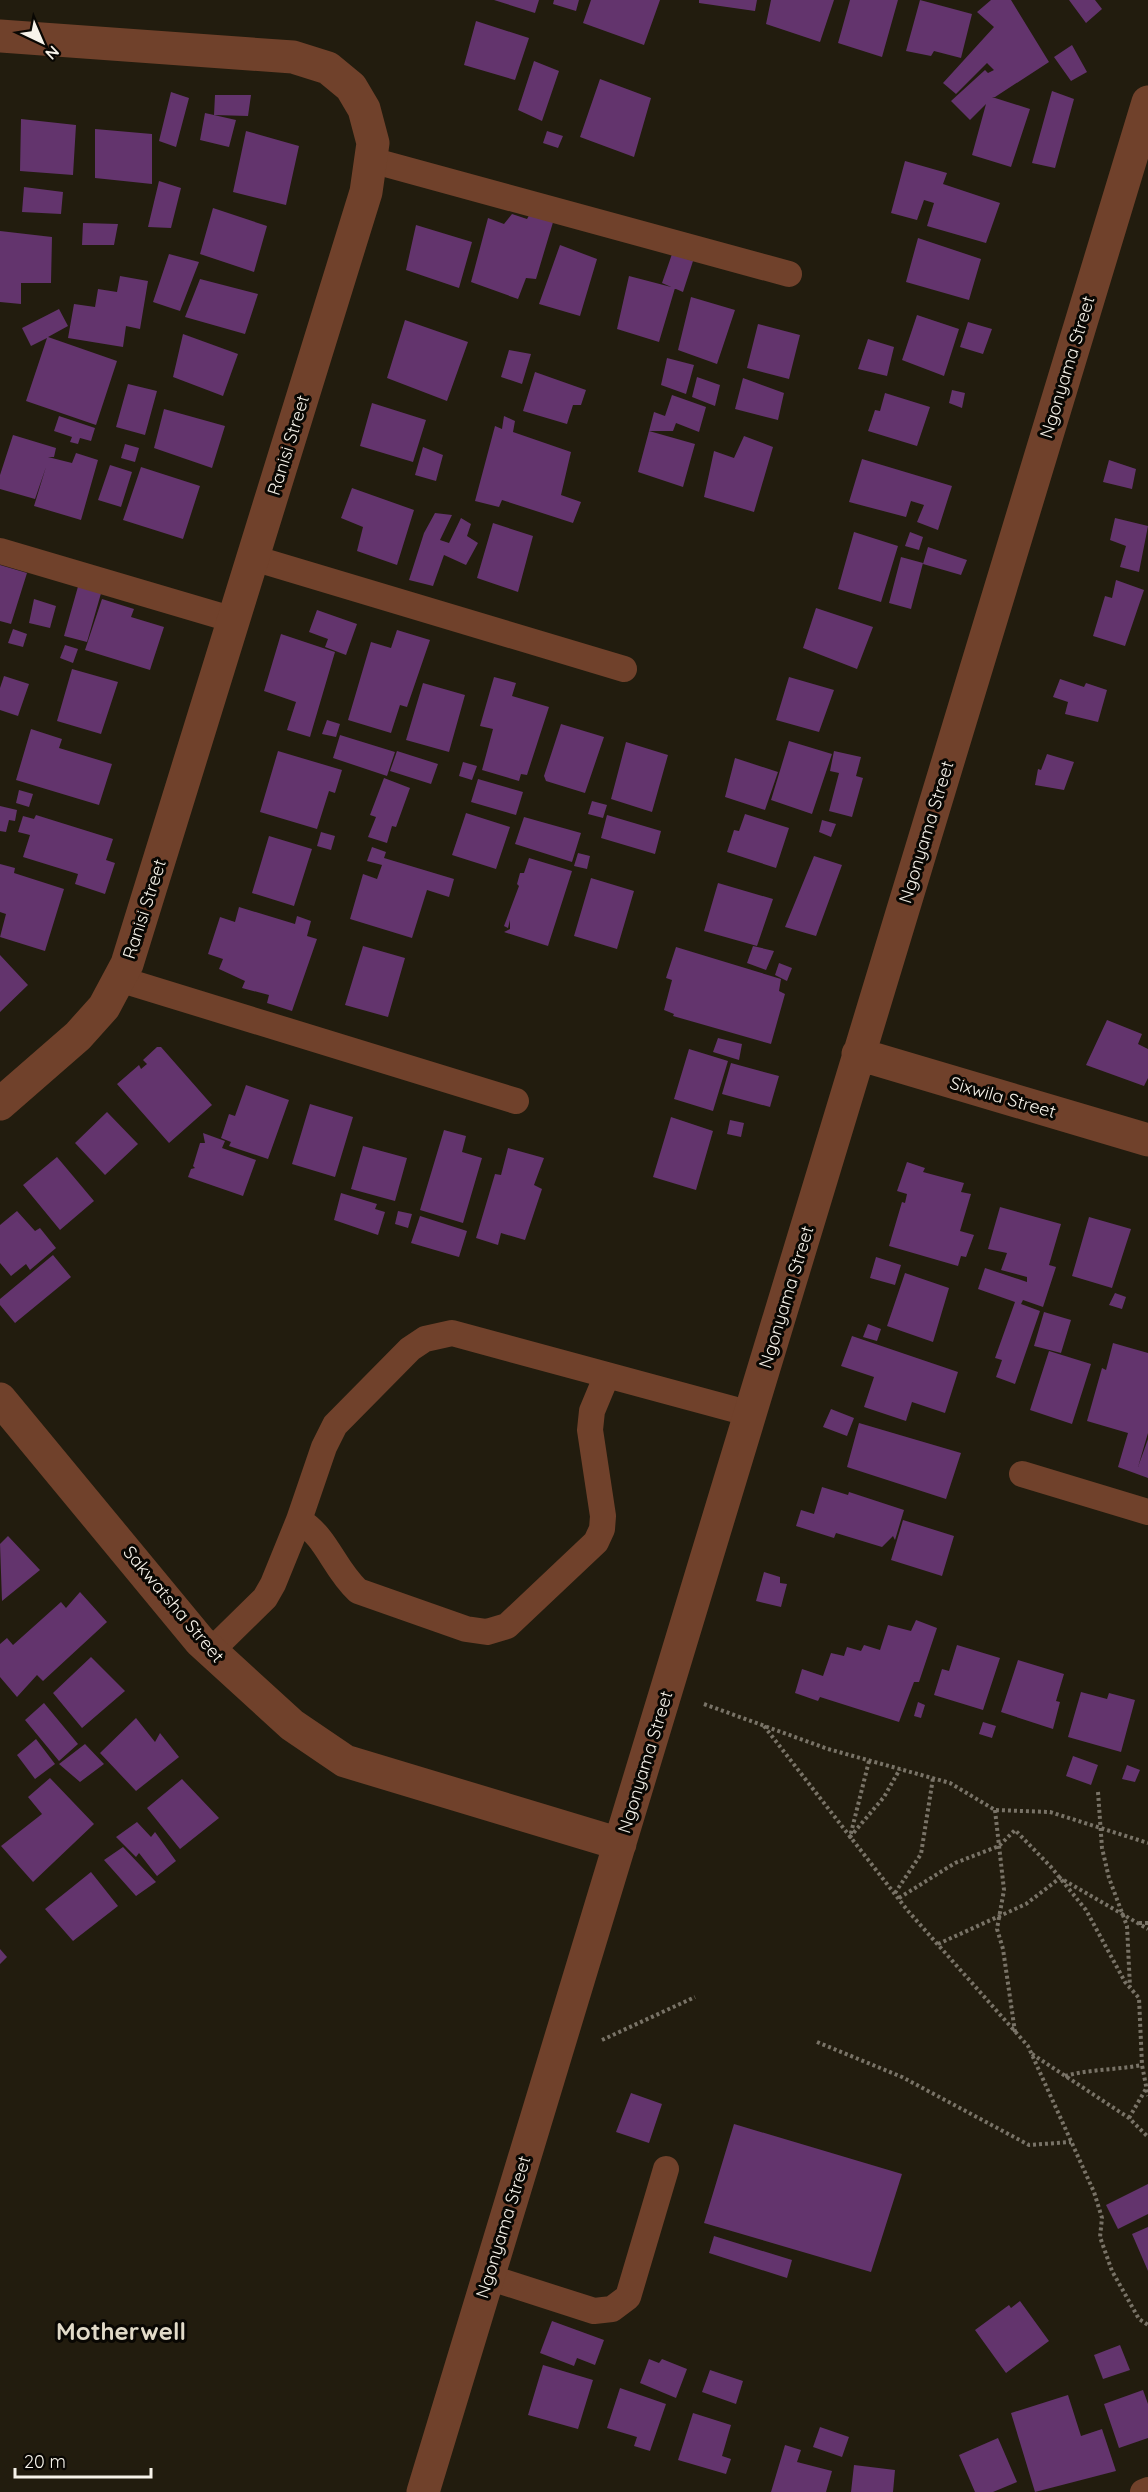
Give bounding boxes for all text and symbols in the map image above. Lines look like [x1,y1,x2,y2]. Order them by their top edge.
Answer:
north arrow [12,12,72,72]
text: N [41,42,64,64]
street label: Ngonyama Street [1034,293,1100,441]
street label: Ranisi Street [262,392,314,498]
street label: Ngonyama Street [893,758,959,906]
street label: Ranisi Street [117,856,171,962]
street label: Sixwila Street [947,1071,1059,1123]
street label: Ngonyama Street [753,1223,819,1371]
street label: Sakwatsha Street [118,1541,230,1667]
street label: Ngonyama Street [612,1688,678,1836]
street label: Ngonyama Street [470,2153,536,2301]
district label: Motherwell [56,2316,186,2346]
scale bar [15,2441,152,2479]
text: 20 m [24,2450,66,2473]

